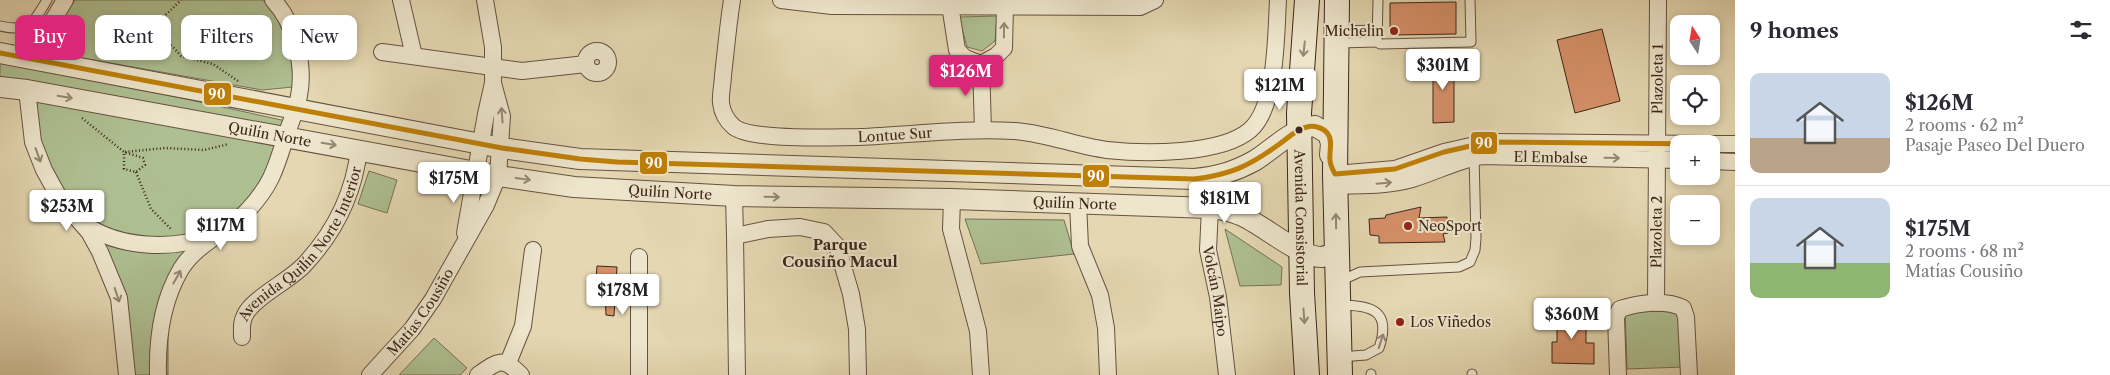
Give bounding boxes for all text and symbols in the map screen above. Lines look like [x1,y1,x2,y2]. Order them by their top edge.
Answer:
chip: Buy [15,15,85,60]
chip: Rent [95,15,171,60]
chip: Filters [181,15,272,60]
chip: New [282,15,357,60]
north arrow [1670,15,1720,65]
map controls [1670,15,1720,245]
icon: filters [2067,16,2095,44]
text: 9 homes [1750,18,1839,43]
place label: Michelin [1324,22,1384,40]
one-way arrow [999,23,1009,39]
marker: Michelin [1388,25,1400,37]
one-way arrow [1299,40,1309,56]
street label: Plazoleta 1 [1648,44,1667,114]
pin: $301M [1408,48,1478,91]
pin: $126M [931,54,1001,97]
text: $301M [1417,55,1469,75]
text: $126M [940,61,992,81]
pin: $121M [1245,68,1315,111]
text: $121M [1255,75,1305,95]
button: locate [1670,75,1720,125]
line badge: 90 [203,82,232,106]
text: 90 [208,85,226,103]
text: $126M [1905,90,1973,115]
one-way arrow [57,92,73,102]
icon: home [1790,93,1850,153]
one-way arrow [497,107,506,123]
text: 2 rooms · 62 m² [1905,115,2024,135]
street label: Quilín Norte [227,118,313,151]
street label: Lontue Sur [857,123,933,146]
unlabelled marker [1294,125,1304,135]
line badge: 90 [1470,131,1498,155]
text: 90 [1475,134,1493,152]
button: + [1670,135,1720,185]
text: Pasaje Paseo Del Duero [1905,135,2085,155]
one-way arrow [320,140,336,150]
one-way arrow [34,147,43,162]
street label: Avenida Consistorial [1291,148,1311,286]
street label: El Embalse [1513,148,1588,167]
line badge: 90 [639,151,668,175]
one-way arrow [1604,153,1620,163]
text: 90 [645,154,663,172]
pin: $175M [419,162,489,204]
line badge: 90 [1082,164,1110,188]
street label: Avenida Quilín Norte Interior [234,165,365,325]
text: 90 [1087,167,1105,185]
text: $175M [429,168,479,188]
one-way arrow [515,174,531,184]
one-way arrow [1376,178,1392,188]
street label: Quilín Norte [628,181,713,204]
pin: $181M [1190,182,1260,224]
text: $181M [1200,188,1250,208]
pin: $253M [32,190,102,232]
one-way arrow [764,192,780,202]
street label: Quilín Norte [1033,193,1117,214]
button: − [1670,195,1720,245]
text: $253M [40,196,94,216]
street label: Plazoleta 2 [1647,196,1666,268]
pin: $117M [186,208,256,251]
one-way arrow [1331,214,1341,230]
text: $117M [197,215,245,235]
text: $175M [1905,216,1971,241]
place label: NeoSport [1418,217,1482,235]
icon: home [1790,218,1850,278]
marker: NeoSport [1402,220,1414,232]
district label: Parque Cousiño Macul [782,235,898,271]
text: 2 rooms · 68 m² [1905,241,2024,261]
street label: Volcán Maipo [1198,243,1232,338]
text: Matías Cousiño [1905,261,2023,281]
street label: Matías Cousiño [383,265,457,359]
one-way arrow [173,270,182,285]
pin: $178M [588,274,658,316]
text: $178M [597,280,649,300]
one-way arrow [113,287,122,302]
pin: $360M [1537,298,1607,340]
text: $360M [1545,304,1599,324]
one-way arrow [1299,307,1308,323]
place label: Los Viñedos [1410,313,1491,331]
marker: Los Viñedos [1394,316,1406,328]
one-way arrow [1376,333,1386,349]

